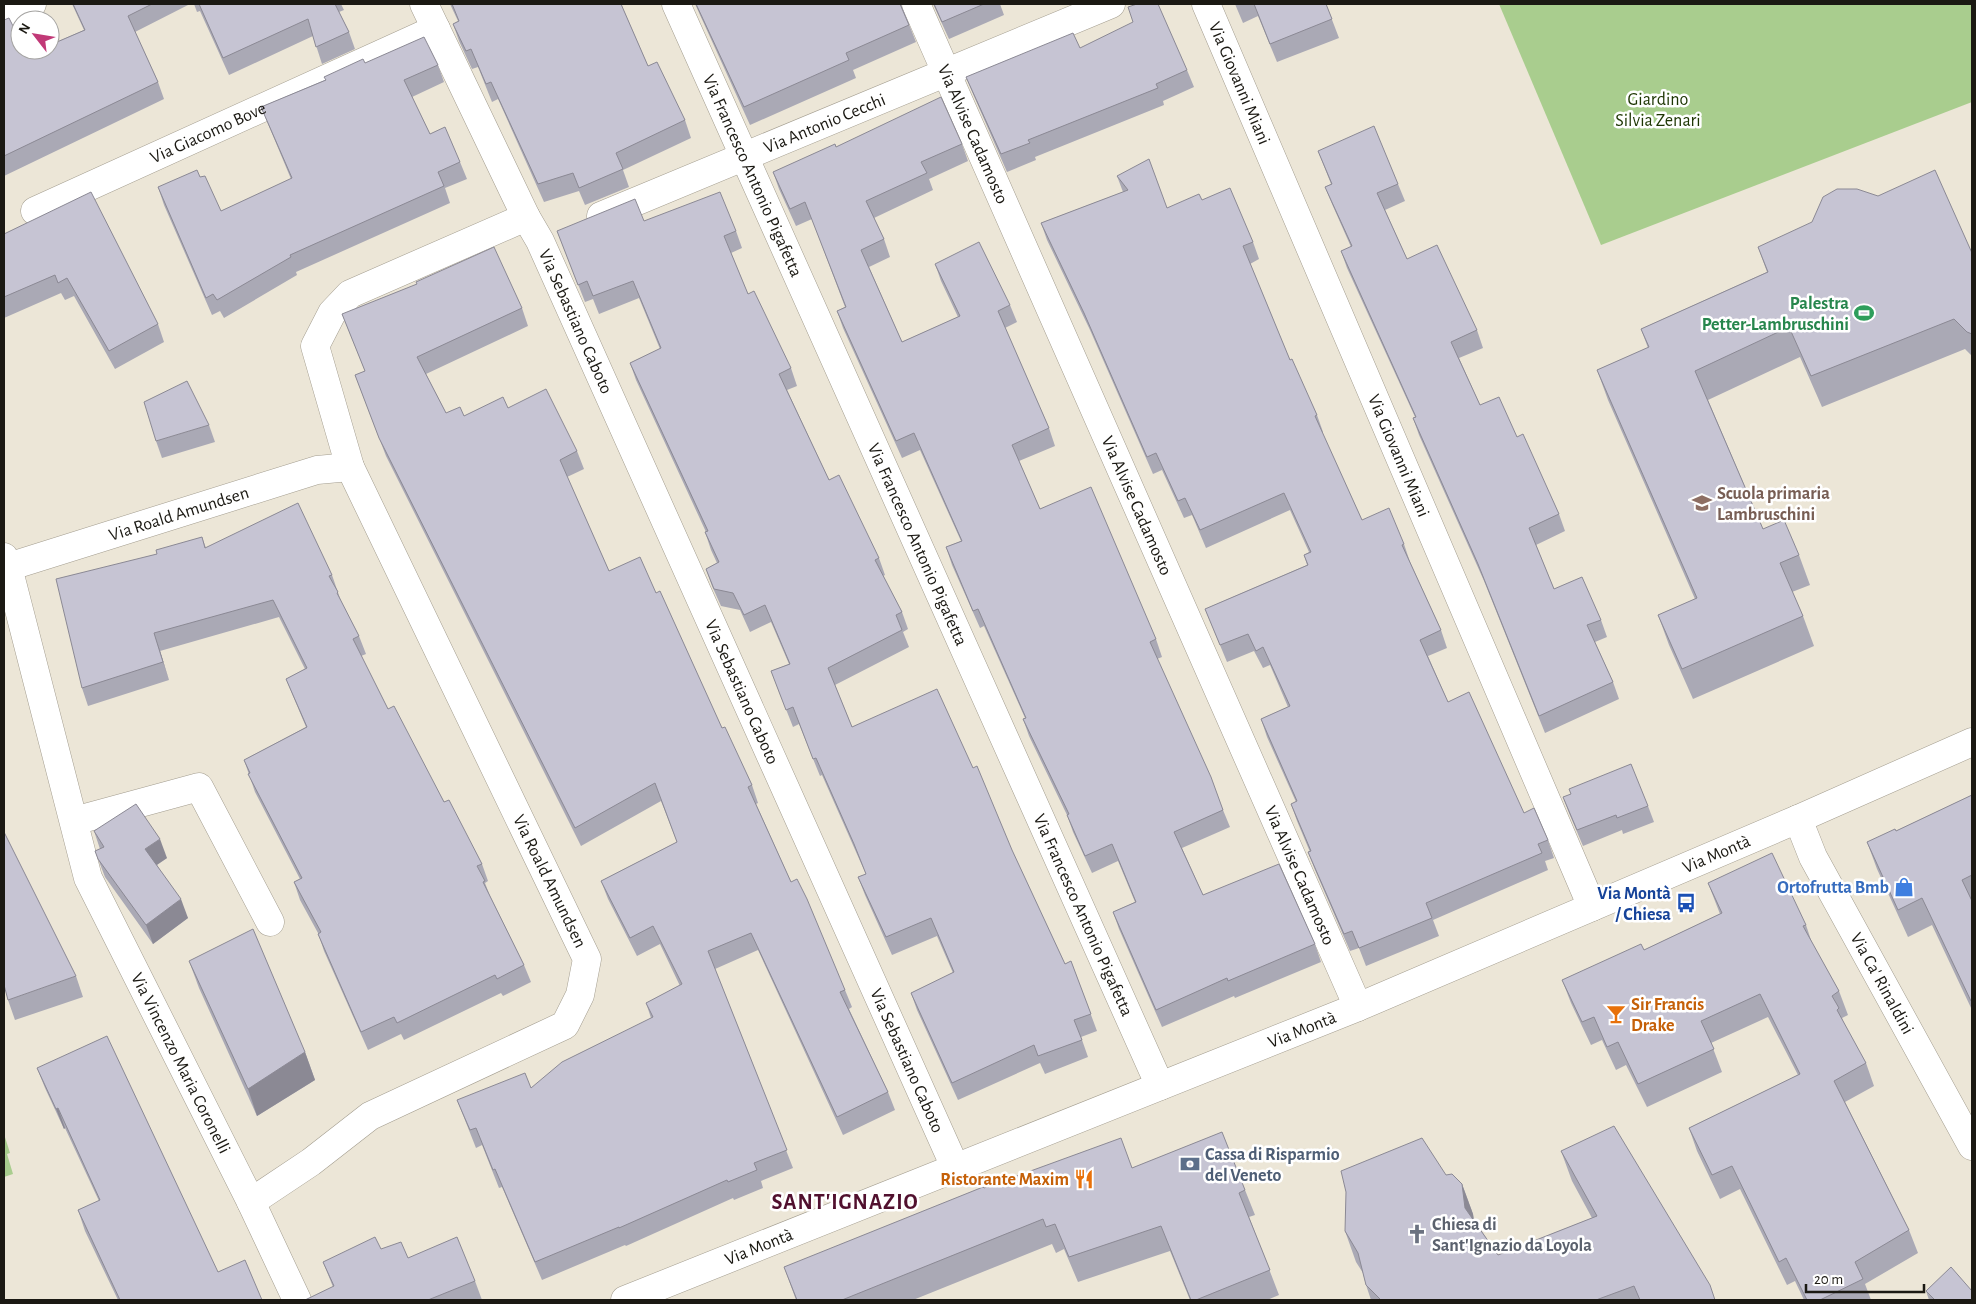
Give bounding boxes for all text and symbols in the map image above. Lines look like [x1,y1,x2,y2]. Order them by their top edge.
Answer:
north arrow [10,10,60,60]
street label: Via Giovanni Miani [1205,20,1273,147]
text: N [16,21,33,37]
street label: Via Alvise Cadamosto [934,62,1011,207]
street label: Via Francesco Antonio Pigafetta [699,72,805,280]
street label: Via Antonio Cecchi [761,91,888,157]
park label: Giardino Silvia Zenari [1615,91,1701,130]
street label: Via Giacomo Bove [148,99,269,167]
street label: Via Sebastiano Caboto [535,247,615,397]
place label: Palestra Petter-Lambruschini [1702,295,1849,334]
sports icon: Palestra Petter-Lambruschini [1853,302,1875,324]
street label: Via Giovanni Miani [1364,392,1432,520]
street label: Via Alvise Cadamosto [1098,434,1175,578]
street label: Via Francesco Antonio Pigafetta [864,441,970,649]
street label: Via Roald Amundsen [107,484,251,545]
place label: Scuola primaria Lambruschini [1717,485,1830,524]
school or university icon: Scuola primaria Lambruschini [1691,492,1713,514]
street label: Via Sebastiano Caboto [701,617,781,767]
street label: Via Alvise Cadamosto [1260,803,1338,948]
street label: Via Francesco Antonio Pigafetta [1030,811,1136,1019]
street label: Via Roald Amundsen [509,812,589,951]
street label: Via Montà [1680,832,1753,877]
shop icon: Ortofrutta Bmb [1893,876,1915,898]
place label: Ortofrutta Bmb [1777,879,1889,897]
place label: Via Montà / Chiesa [1597,885,1671,924]
bus stop icon: Via Montà / Chiesa [1675,892,1697,914]
street label: Via Ca' Rinaldini [1847,930,1917,1038]
street label: Via Vincenzo Maria Coronelli [127,970,233,1157]
street label: Via Sebastiano Caboto [866,986,947,1136]
place label: Sir Francis Drake [1631,996,1704,1035]
bar icon: Sir Francis Drake [1605,1003,1627,1025]
street label: Via Montà [1266,1009,1339,1052]
place label: Cassa di Risparmio del Veneto [1205,1146,1340,1185]
bank icon: Cassa di Risparmio del Veneto [1179,1153,1201,1175]
restaurant icon: Ristorante Maxim [1073,1168,1095,1190]
place label: Ristorante Maxim [940,1171,1069,1189]
district label: SANT'IGNAZIO [771,1191,919,1213]
place label: Chiesa di Sant'Ignazio da Loyola [1432,1216,1592,1255]
church icon: Chiesa di Sant'Ignazio da Loyola [1406,1223,1428,1245]
street label: Via Montà [722,1226,796,1269]
scale bar [1806,1262,1924,1294]
text: 20 m [1814,1272,1843,1287]

